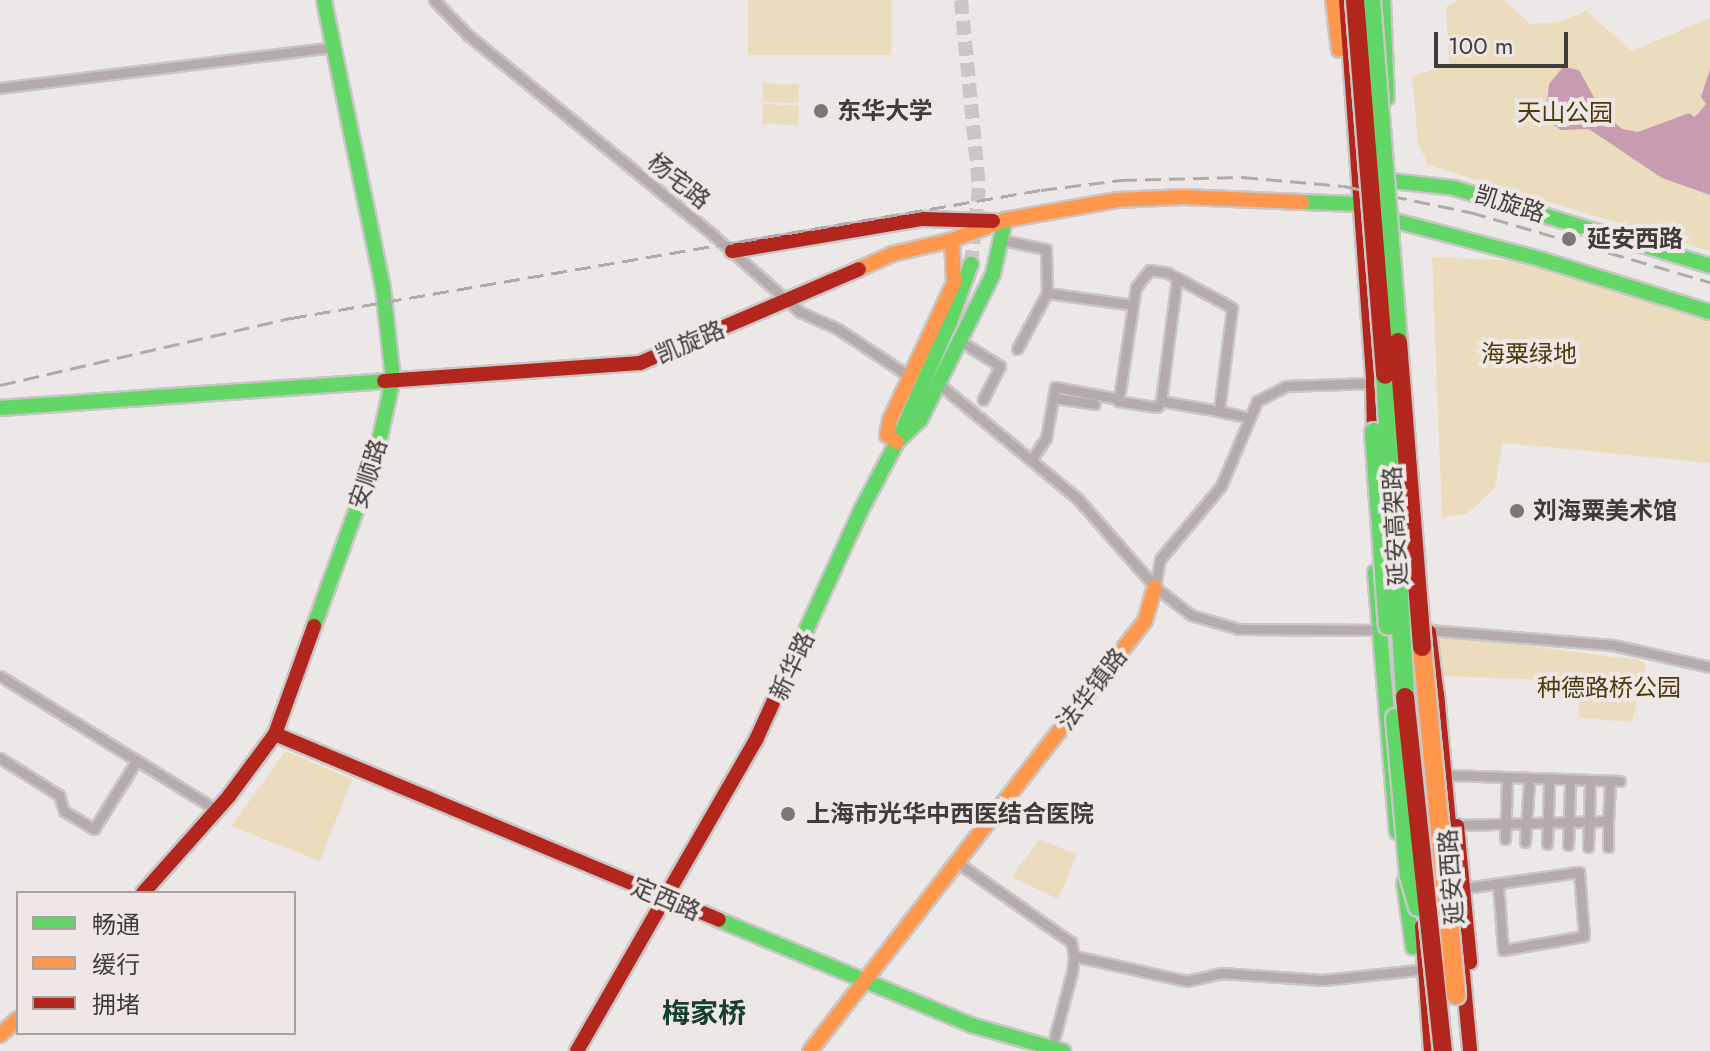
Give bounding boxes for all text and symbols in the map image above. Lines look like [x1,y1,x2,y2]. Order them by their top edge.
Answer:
scale bar [1438,16,1572,66]
text: 100 m [1448,28,1514,63]
place label: 东华大学 [837,97,933,125]
park label: 天山公园 [1517,99,1613,127]
marker: 东华大学 [812,102,830,120]
street label: 杨宅路 [642,147,716,215]
street label: 凯旋路 [1471,180,1549,228]
place label: 延安西路 [1587,225,1683,253]
marker: 延安西路 [1558,228,1580,250]
street label: 凯旋路 [651,315,729,369]
park label: 海粟绿地 [1481,340,1577,368]
street label: 安顺路 [343,435,393,513]
street label: 延安高架路 [1377,465,1413,587]
place label: 刘海粟美术馆 [1533,497,1677,525]
marker: 刘海粟美术馆 [1508,502,1526,520]
street label: 新华路 [764,627,820,705]
street label: 法华镇路 [1051,642,1133,736]
park label: 种德路桥公园 [1537,674,1681,702]
place label: 上海市光华中西医结合医院 [806,800,1094,828]
marker: 上海市光华中西医结合医院 [777,803,799,825]
street label: 延安西路 [1433,828,1469,926]
street label: 定西路 [627,872,705,926]
legend [16,891,296,1035]
text: 畅通 [92,907,140,942]
text: 缓行 [92,947,140,982]
text: 拥堵 [92,987,140,1022]
district label: 梅家桥 [662,997,746,1031]

